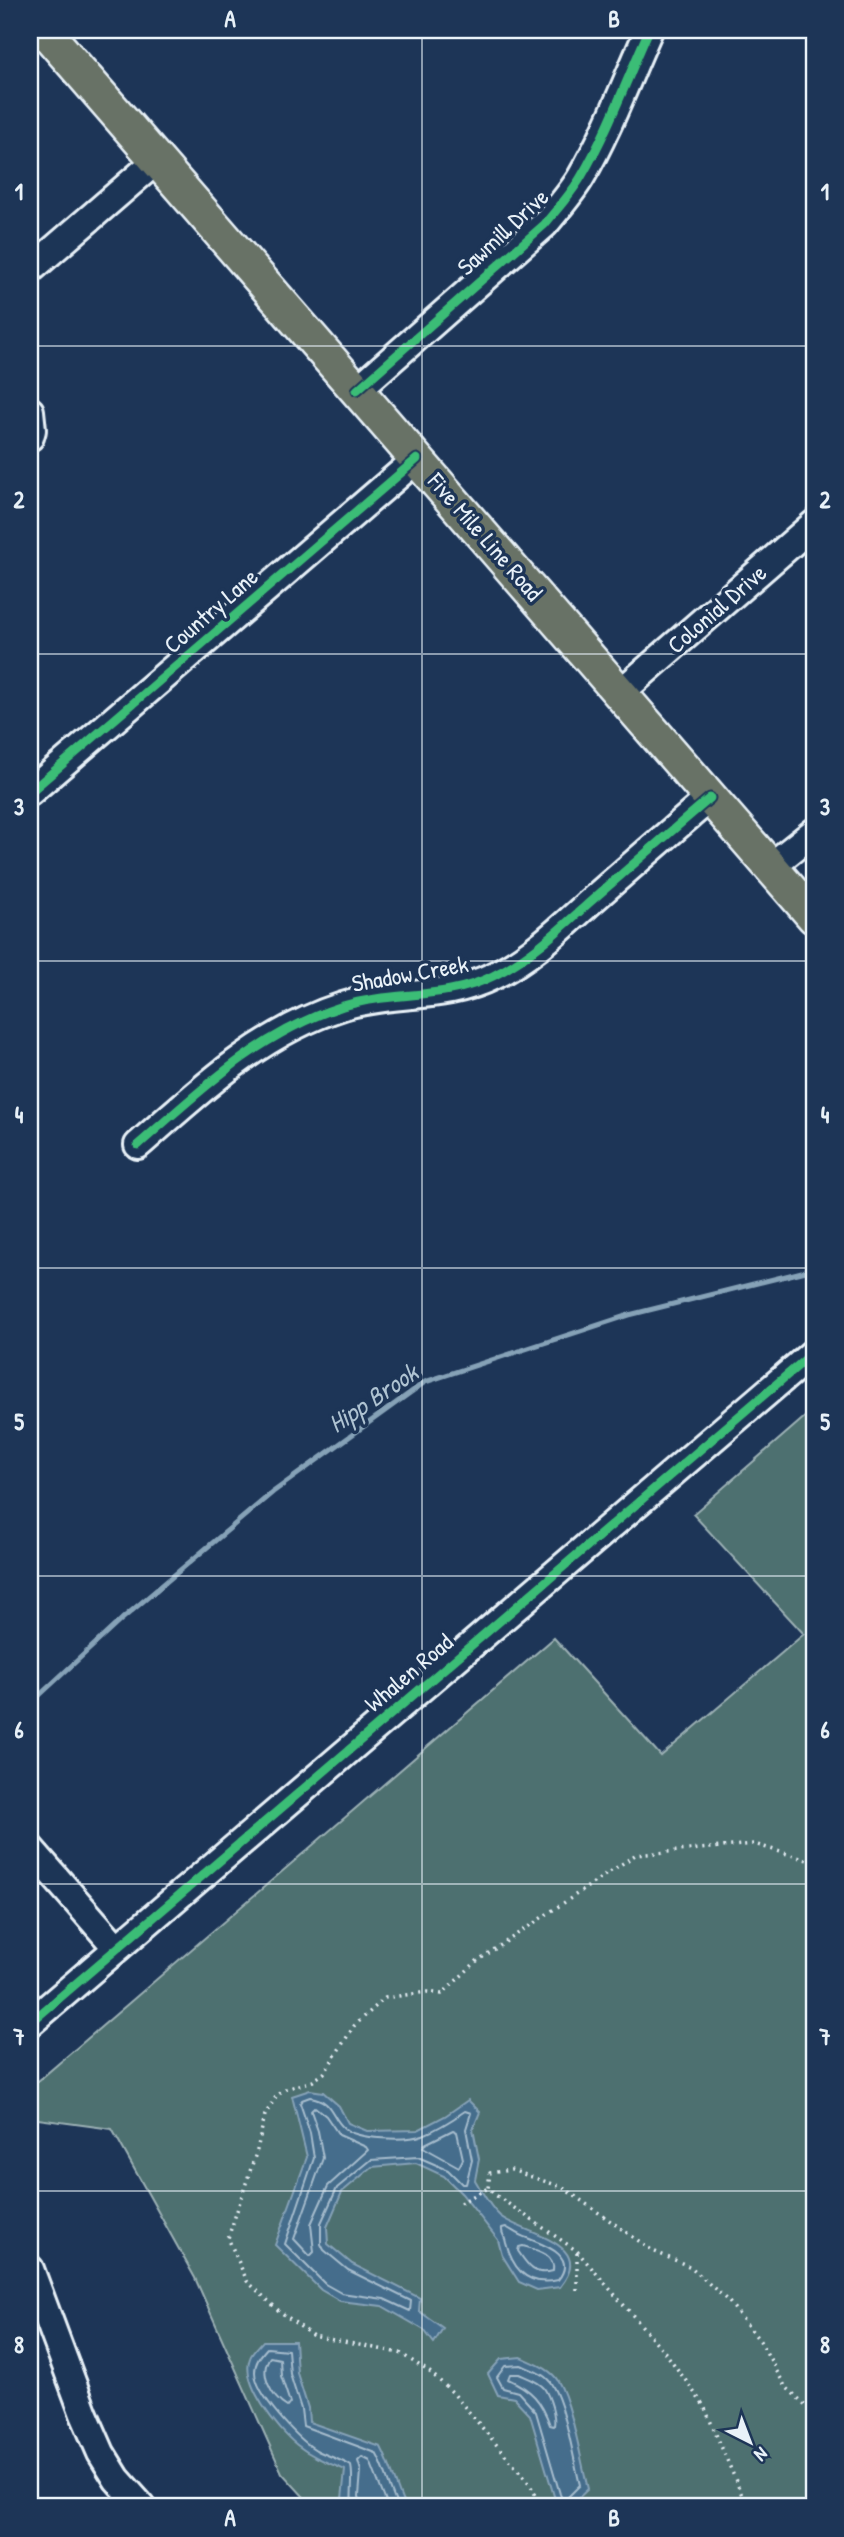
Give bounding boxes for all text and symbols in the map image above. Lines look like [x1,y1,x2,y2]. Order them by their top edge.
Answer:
text: A [224,3,236,34]
text: B [608,3,620,34]
text: 1 [15,176,23,207]
text: 1 [821,176,829,207]
street label: Sawmill Drive [450,180,555,282]
street label: Five Mile Line Road [421,465,550,607]
text: 2 [14,484,25,515]
text: 2 [820,484,831,515]
street label: Colonial Drive [660,556,773,660]
street label: Country Lane [156,560,265,660]
text: 3 [14,791,24,822]
text: 3 [820,791,830,822]
street label: Shadow Creek [349,947,471,999]
text: 4 [15,1099,24,1130]
text: 4 [821,1099,830,1130]
water label: Hipp Brook [321,1354,427,1441]
text: 5 [14,1406,24,1437]
text: 5 [820,1406,830,1437]
street label: Whalen Road [358,1626,459,1719]
text: 6 [14,1714,24,1745]
text: 6 [820,1714,830,1745]
text: 7 [12,2021,25,2052]
text: 7 [818,2021,831,2052]
text: 8 [14,2329,24,2360]
text: 8 [820,2329,830,2360]
north arrow [714,2408,784,2478]
text: N [749,2442,774,2468]
text: A [224,2502,236,2533]
text: B [608,2502,620,2533]

